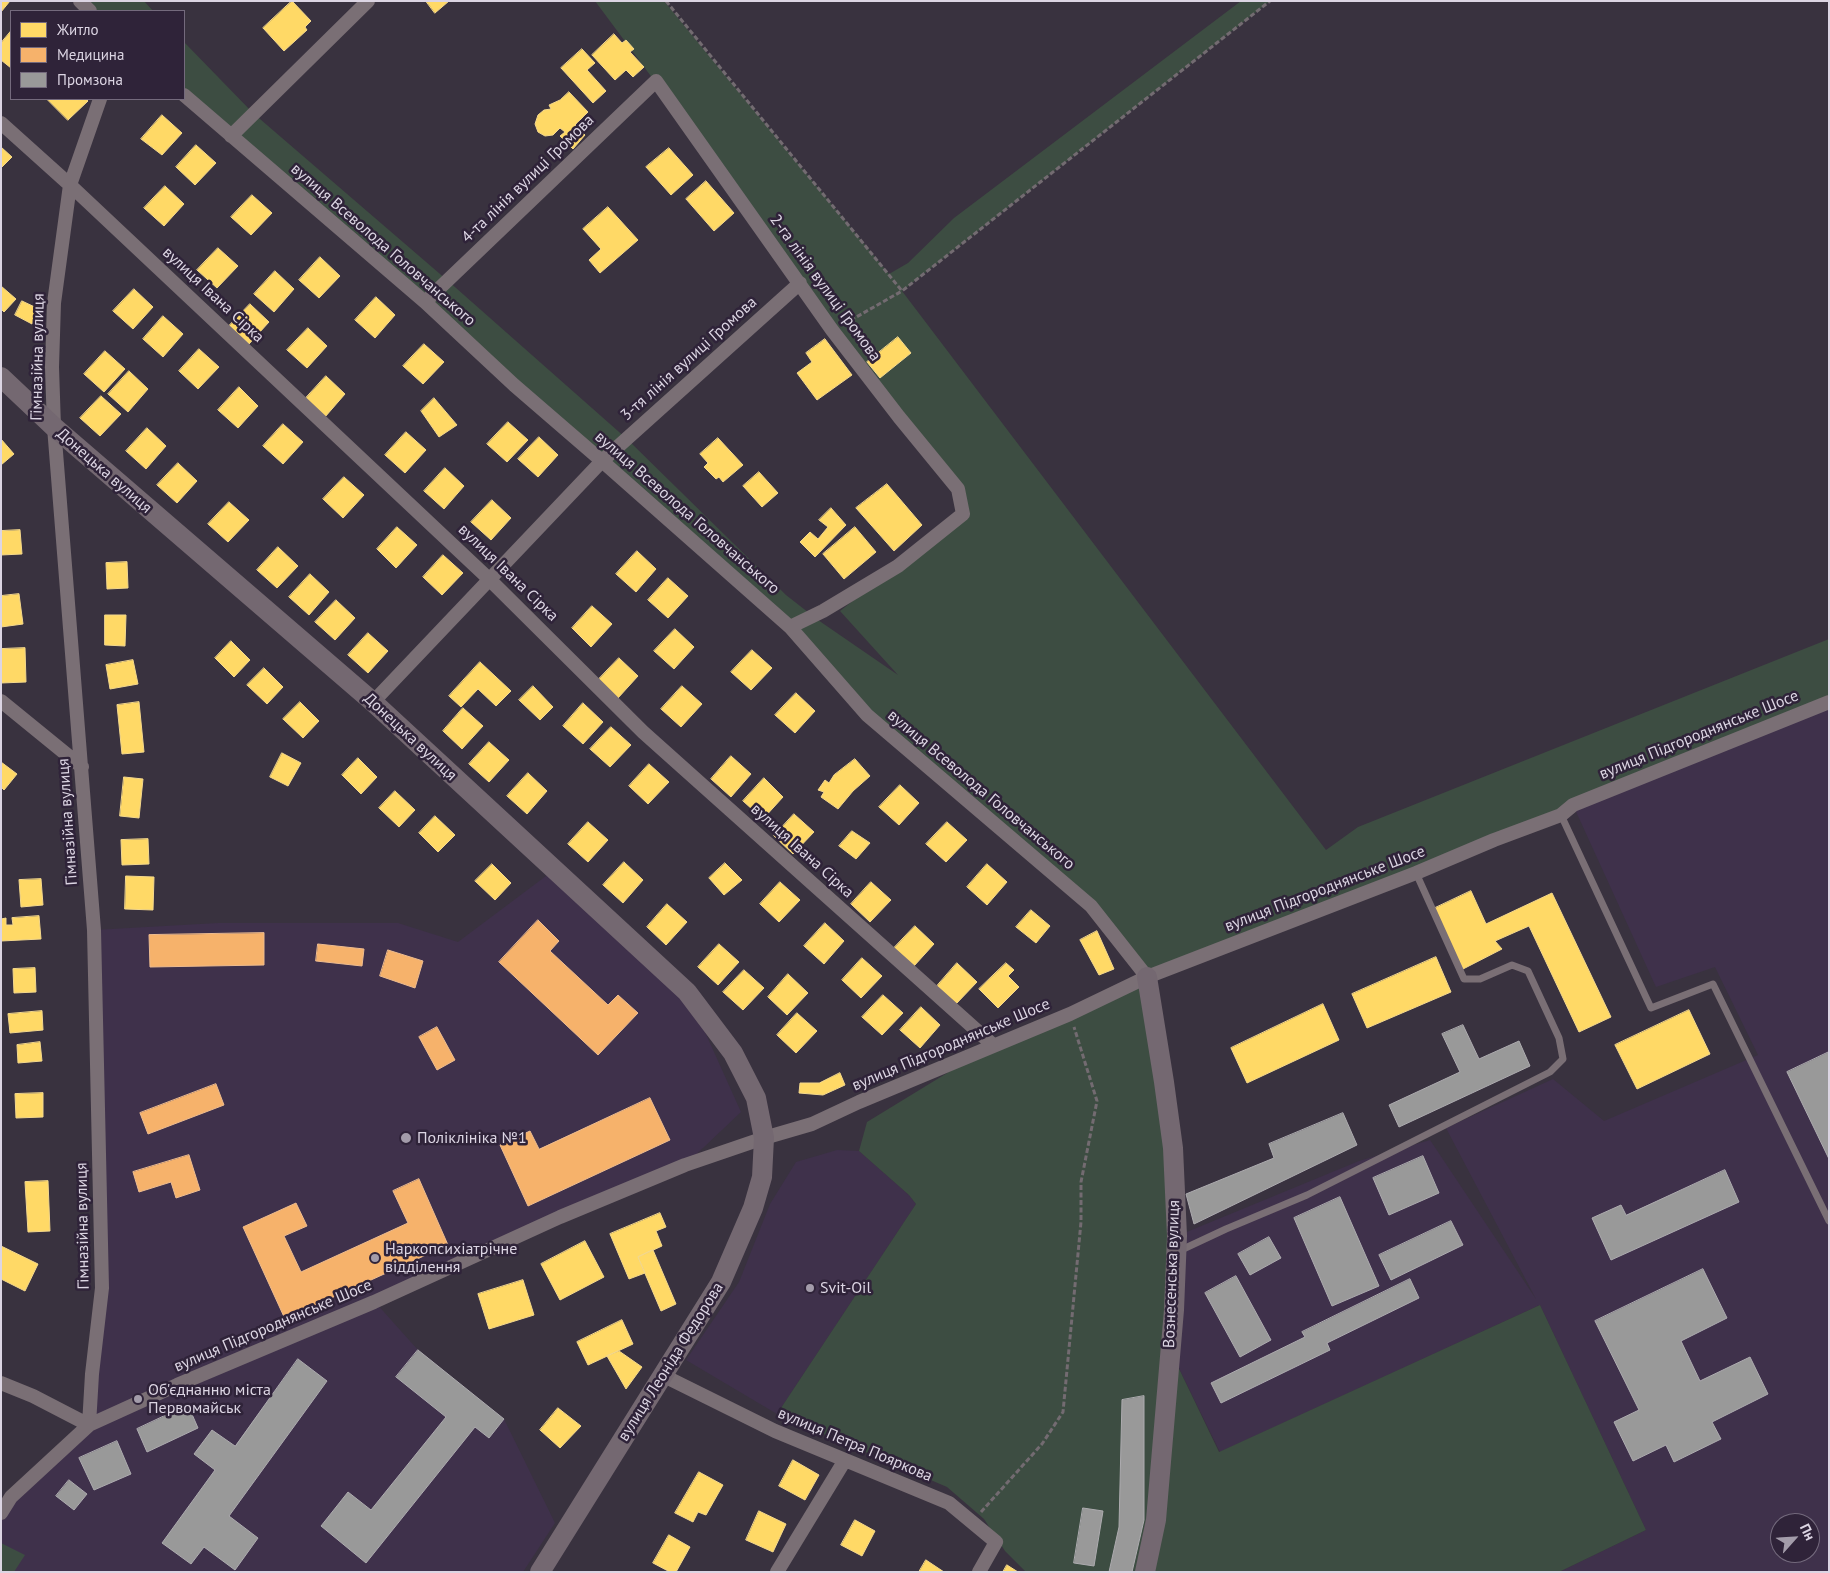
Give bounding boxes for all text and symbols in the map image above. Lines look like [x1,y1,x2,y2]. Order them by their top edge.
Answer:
legend [10,10,185,100]
text: Житло [57,20,99,39]
text: Медицина [57,45,124,64]
text: Промзона [57,70,123,89]
street label: 4-та лінія вулиці Громова [458,111,598,247]
street label: вулиця Всеволода Головчанського [287,160,479,330]
street label: 2-га лінія вулиці Громова [765,211,885,365]
street label: вулиця Івана Сірка [158,243,268,347]
street label: Гімназійна вулиця [27,293,49,421]
street label: 3-тя лінія вулиці Громова [617,293,761,425]
street label: Донецька вулиця [52,424,156,518]
street label: вулиця Всеволода Головчанського [591,428,783,598]
street label: вулиця Івана Сірка [454,520,562,626]
street label: вулиця Підгороднянське Шосе [1597,686,1801,784]
street label: Донецька вулиця [360,689,460,785]
street label: вулиця Всеволода Головчанського [883,706,1079,874]
street label: Гімназійна вулиця [54,758,82,886]
street label: вулиця Івана Сірка [747,800,857,902]
street label: вулиця Підгороднянське Шосе [1222,842,1428,936]
street label: вулиця Підгороднянське Шосе [849,995,1053,1095]
place label: Поліклініка №1 [417,1128,527,1148]
marker: Поліклініка №1 [399,1131,413,1145]
street label: Гімназійна вулиця [72,1162,94,1290]
street label: Вознесенська вулиця [1160,1200,1184,1348]
place label: Наркопсихіатрічне відділення [385,1239,517,1277]
marker: Наркопсихіатрічне відділення [369,1252,381,1264]
street label: вулиця Підгороднянське Шосе [171,1276,375,1376]
place label: Svit-Oil [820,1278,871,1298]
street label: вулиця Леоніда Федорова [614,1279,728,1445]
marker: Svit-Oil [804,1282,816,1294]
place label: Об'єднанню міста Первомайськ [148,1380,271,1418]
marker: Об'єднанню міста Первомайськ [132,1393,144,1405]
street label: вулиця Петра Пояркова [775,1404,935,1486]
north arrow [1770,1513,1820,1563]
text: Пн [1796,1521,1819,1543]

